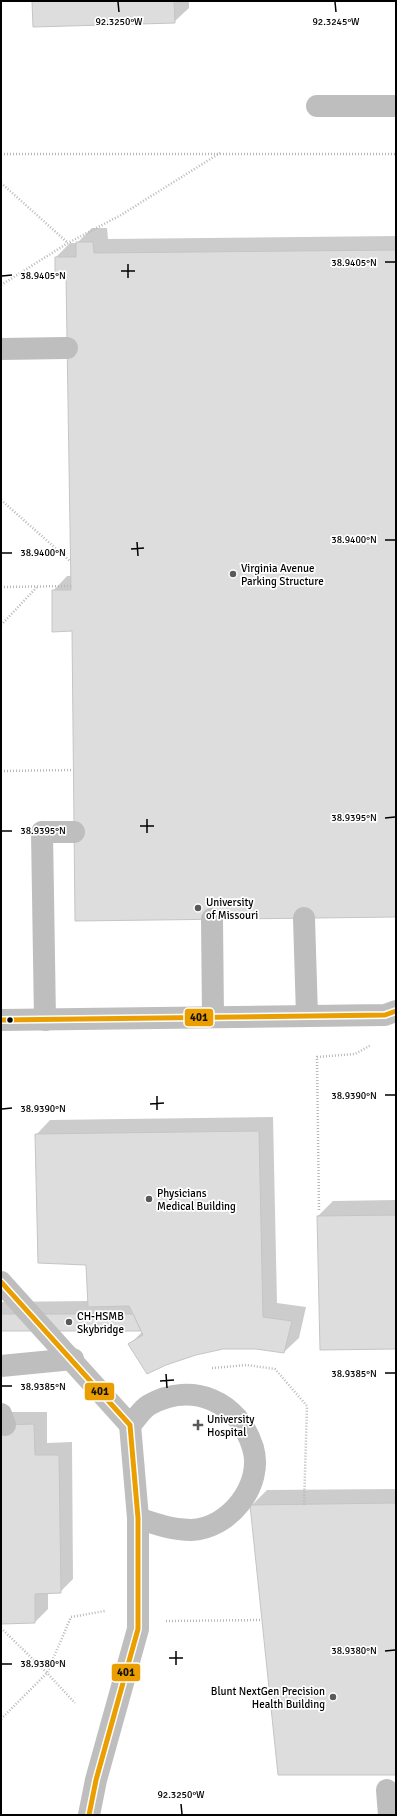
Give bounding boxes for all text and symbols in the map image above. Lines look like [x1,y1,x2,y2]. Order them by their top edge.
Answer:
text: 92.3250°W [95,16,143,28]
text: 92.3245°W [312,16,360,28]
text: 38.9405°N [331,257,377,269]
text: 38.9405°N [20,270,66,282]
text: 38.9400°N [331,534,377,546]
text: 38.9400°N [20,547,66,559]
place label: Virginia Avenue Parking Structure [241,562,324,588]
marker: Virginia Avenue Parking Structure [228,569,238,579]
text: 38.9395°N [331,812,377,824]
text: 38.9395°N [20,825,66,837]
place label: University of Missouri [206,896,258,922]
marker: University of Missouri [193,903,203,913]
line badge: 401 [184,1008,214,1027]
text: 401 [190,1011,208,1024]
unlabelled marker [5,1015,15,1025]
text: 38.9390°N [331,1090,377,1102]
text: 38.9390°N [20,1103,66,1115]
place label: Physicians Medical Building [157,1187,236,1213]
marker: Physicians Medical Building [144,1194,154,1204]
place label: CH-HSMB Skybridge [77,1310,124,1336]
marker: CH-HSMB Skybridge [64,1317,74,1327]
text: 38.9385°N [331,1368,377,1380]
text: 38.9385°N [20,1381,66,1393]
line badge: 401 [84,1382,115,1401]
text: 401 [91,1385,109,1398]
place label: University Hospital [207,1413,255,1439]
marker: University Hospital [192,1419,204,1431]
text: 38.9380°N [331,1645,377,1657]
text: 38.9380°N [20,1658,66,1670]
line badge: 401 [111,1663,141,1682]
text: 401 [117,1666,135,1679]
place label: Blunt NextGen Precision Health Building [211,1685,325,1711]
marker: Blunt NextGen Precision Health Building [328,1692,338,1702]
text: 92.3250°W [157,1789,205,1801]

